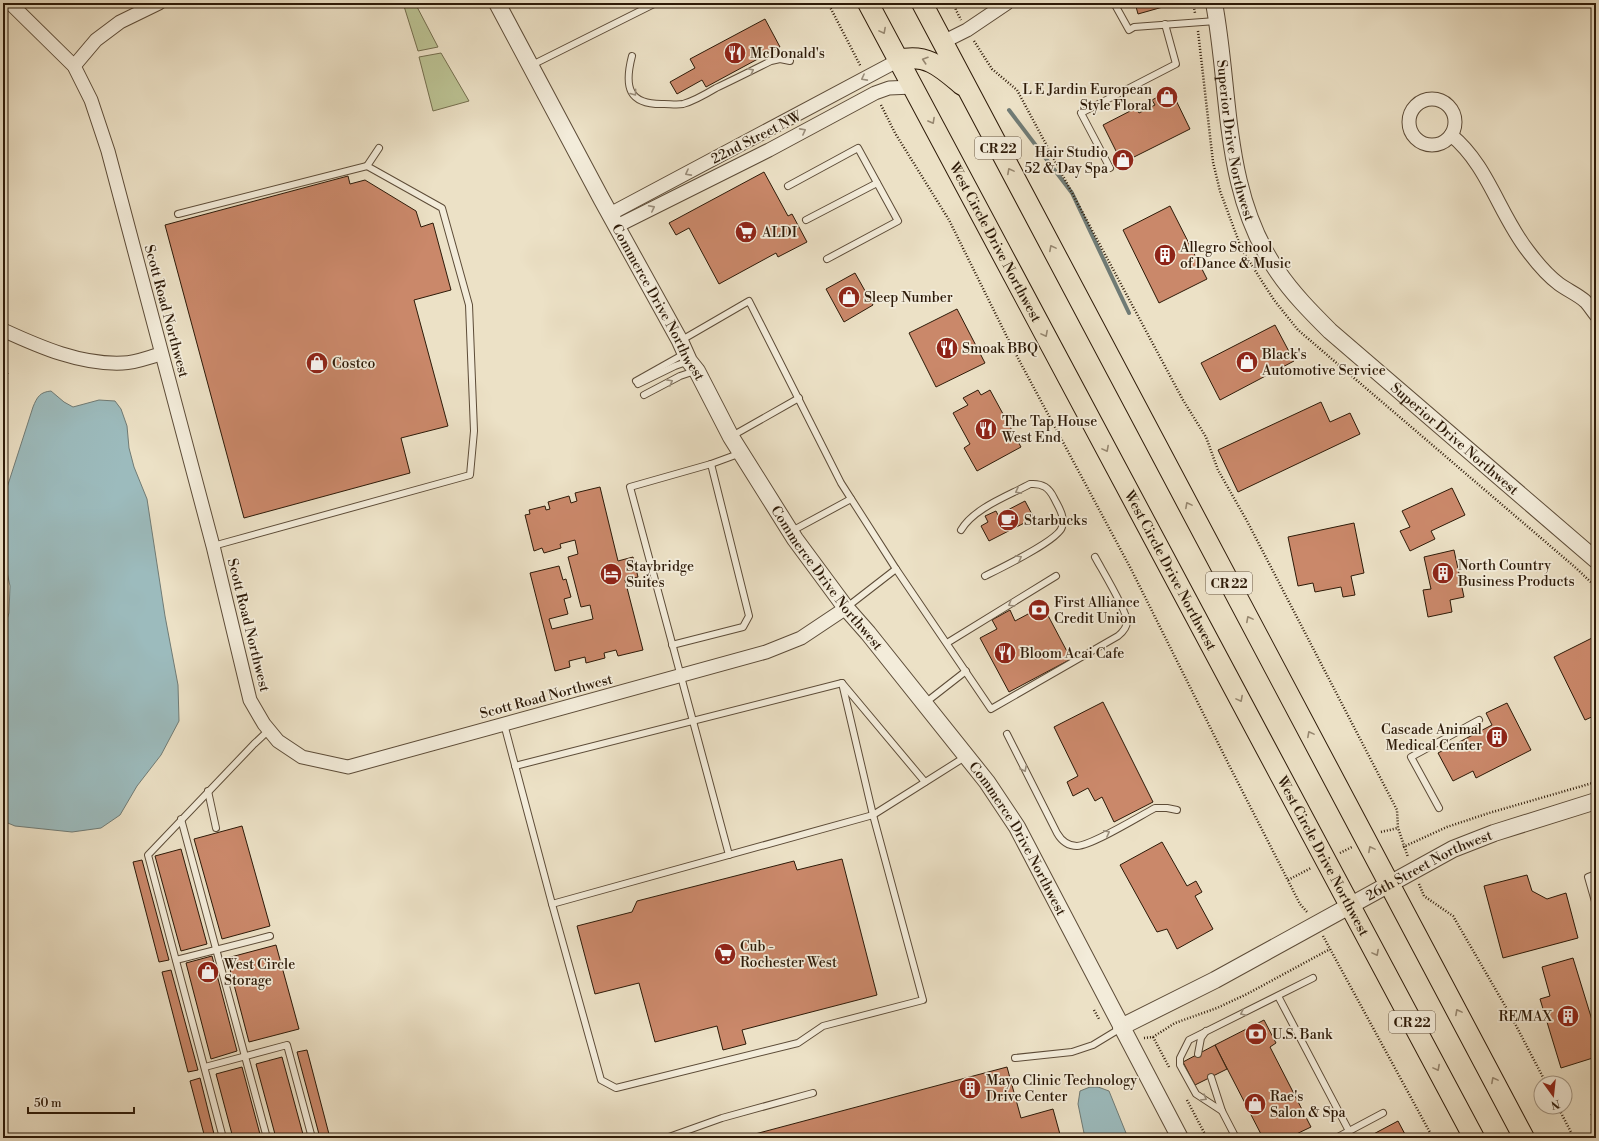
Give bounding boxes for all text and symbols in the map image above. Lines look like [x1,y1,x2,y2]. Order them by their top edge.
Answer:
one-way arrow [879,27,886,35]
restaurant icon: McDonald's [722,40,748,66]
place label: McDonald's [750,45,825,63]
one-way arrow [921,57,928,65]
street label: Superior Drive Northwest [1212,59,1258,224]
one-way arrow [747,68,755,76]
one-way arrow [861,73,868,81]
place label: L E Jardin European Style Floral [1023,81,1153,115]
shop icon: L E Jardin European Style Floral [1154,84,1180,110]
one-way arrow [629,88,636,96]
street label: 22nd Street NW [708,107,806,168]
one-way arrow [927,117,934,124]
one-way arrow [799,128,806,136]
road number: CR 22 [975,137,1021,159]
place label: Hair Studio 52 & Day Spa [1025,144,1109,178]
shop icon: Hair Studio 52 & Day Spa [1110,147,1136,173]
street label: West Circle Drive Northwest [944,159,1045,326]
one-way arrow [685,168,692,176]
one-way arrow [1008,168,1015,175]
one-way arrow [647,205,655,213]
supermarket icon: ALDI [733,219,759,245]
street label: Commerce Drive Northwest [607,221,708,384]
place label: ALDI [761,224,798,242]
place label: Allegro School of Dance & Music [1179,239,1291,273]
building icon: Allegro School of Dance & Music [1152,242,1178,268]
street label: Scott Road Northwest [140,243,192,380]
one-way arrow [1049,245,1056,252]
shop icon: Sleep Number [836,284,862,310]
place label: Sleep Number [864,289,953,307]
one-way arrow [1041,330,1048,337]
restaurant icon: Smoak BBQ [934,335,960,361]
place label: Smoak BBQ [962,340,1038,358]
place label: Black's Automotive Service [1261,346,1386,380]
shop icon: Black's Automotive Service [1234,349,1260,375]
shop icon: Costco [304,350,330,376]
place label: Costco [332,355,376,373]
one-way arrow [666,379,673,386]
street label: Superior Drive Northwest [1386,379,1522,499]
place label: The Tap House West End [1001,413,1097,447]
restaurant icon: The Tap House West End [973,416,999,442]
one-way arrow [1102,444,1109,452]
one-way arrow [1015,486,1022,494]
street label: West Circle Drive Northwest [1119,487,1220,654]
one-way arrow [1185,501,1193,509]
street label: Commerce Drive Northwest [766,503,886,654]
cafe icon: Starbucks [995,507,1021,533]
place label: Starbucks [1024,512,1087,530]
one-way arrow [1015,555,1022,562]
street label: Scott Road Northwest [223,557,273,694]
place label: North Country Business Products [1457,557,1575,591]
place label: Staybridge Suites [626,558,694,592]
building icon: North Country Business Products [1430,560,1456,586]
hotel icon: Staybridge Suites [598,561,624,587]
road number: CR 22 [1206,572,1252,594]
place label: First Alliance Credit Union [1054,594,1140,628]
bank icon: First Alliance Credit Union [1026,597,1052,623]
one-way arrow [1008,599,1015,607]
one-way arrow [1246,616,1254,624]
restaurant icon: Bloom Acai Cafe [992,640,1018,666]
place label: Bloom Acai Cafe [1019,645,1124,663]
street label: Scott Road Northwest [478,671,615,723]
one-way arrow [1235,695,1242,703]
place label: Cascade Animal Medical Center [1381,721,1482,755]
building icon: Cascade Animal Medical Center [1484,724,1510,750]
one-way arrow [1307,731,1315,738]
street label: Commerce Drive Northwest [964,758,1070,919]
one-way arrow [1020,765,1027,772]
street label: West Circle Drive Northwest [1272,773,1373,940]
street label: 26th Street Northwest [1363,827,1495,905]
one-way arrow [1103,830,1111,838]
one-way arrow [1368,846,1376,853]
place label: Cub - Rochester West [740,938,837,972]
supermarket icon: Cub - Rochester West [712,941,738,967]
one-way arrow [1371,949,1378,956]
place label: West Circle Storage [223,956,295,990]
shop icon: West Circle Storage [195,959,221,985]
building icon: RE/MAX [1555,1003,1581,1029]
one-way arrow [1240,1008,1247,1016]
place label: RE/MAX [1499,1008,1553,1026]
one-way arrow [1455,1009,1462,1017]
road number: CR 22 [1389,1011,1435,1033]
bank icon: U.S. Bank [1243,1021,1269,1047]
place label: U.S. Bank [1272,1026,1333,1044]
one-way arrow [1432,1063,1439,1071]
place label: Mayo Clinic Technology Drive Center [986,1072,1137,1106]
building icon: Mayo Clinic Technology Drive Center [957,1075,983,1101]
north arrow [1533,1075,1573,1115]
one-way arrow [1491,1077,1498,1084]
place label: Rae's Salon & Spa [1270,1088,1347,1122]
scale bar [28,1089,134,1115]
shop icon: Rae's Salon & Spa [1242,1091,1268,1117]
one-way arrow [1200,1094,1207,1101]
text: 50 m [34,1096,62,1111]
text: N [1549,1096,1561,1112]

